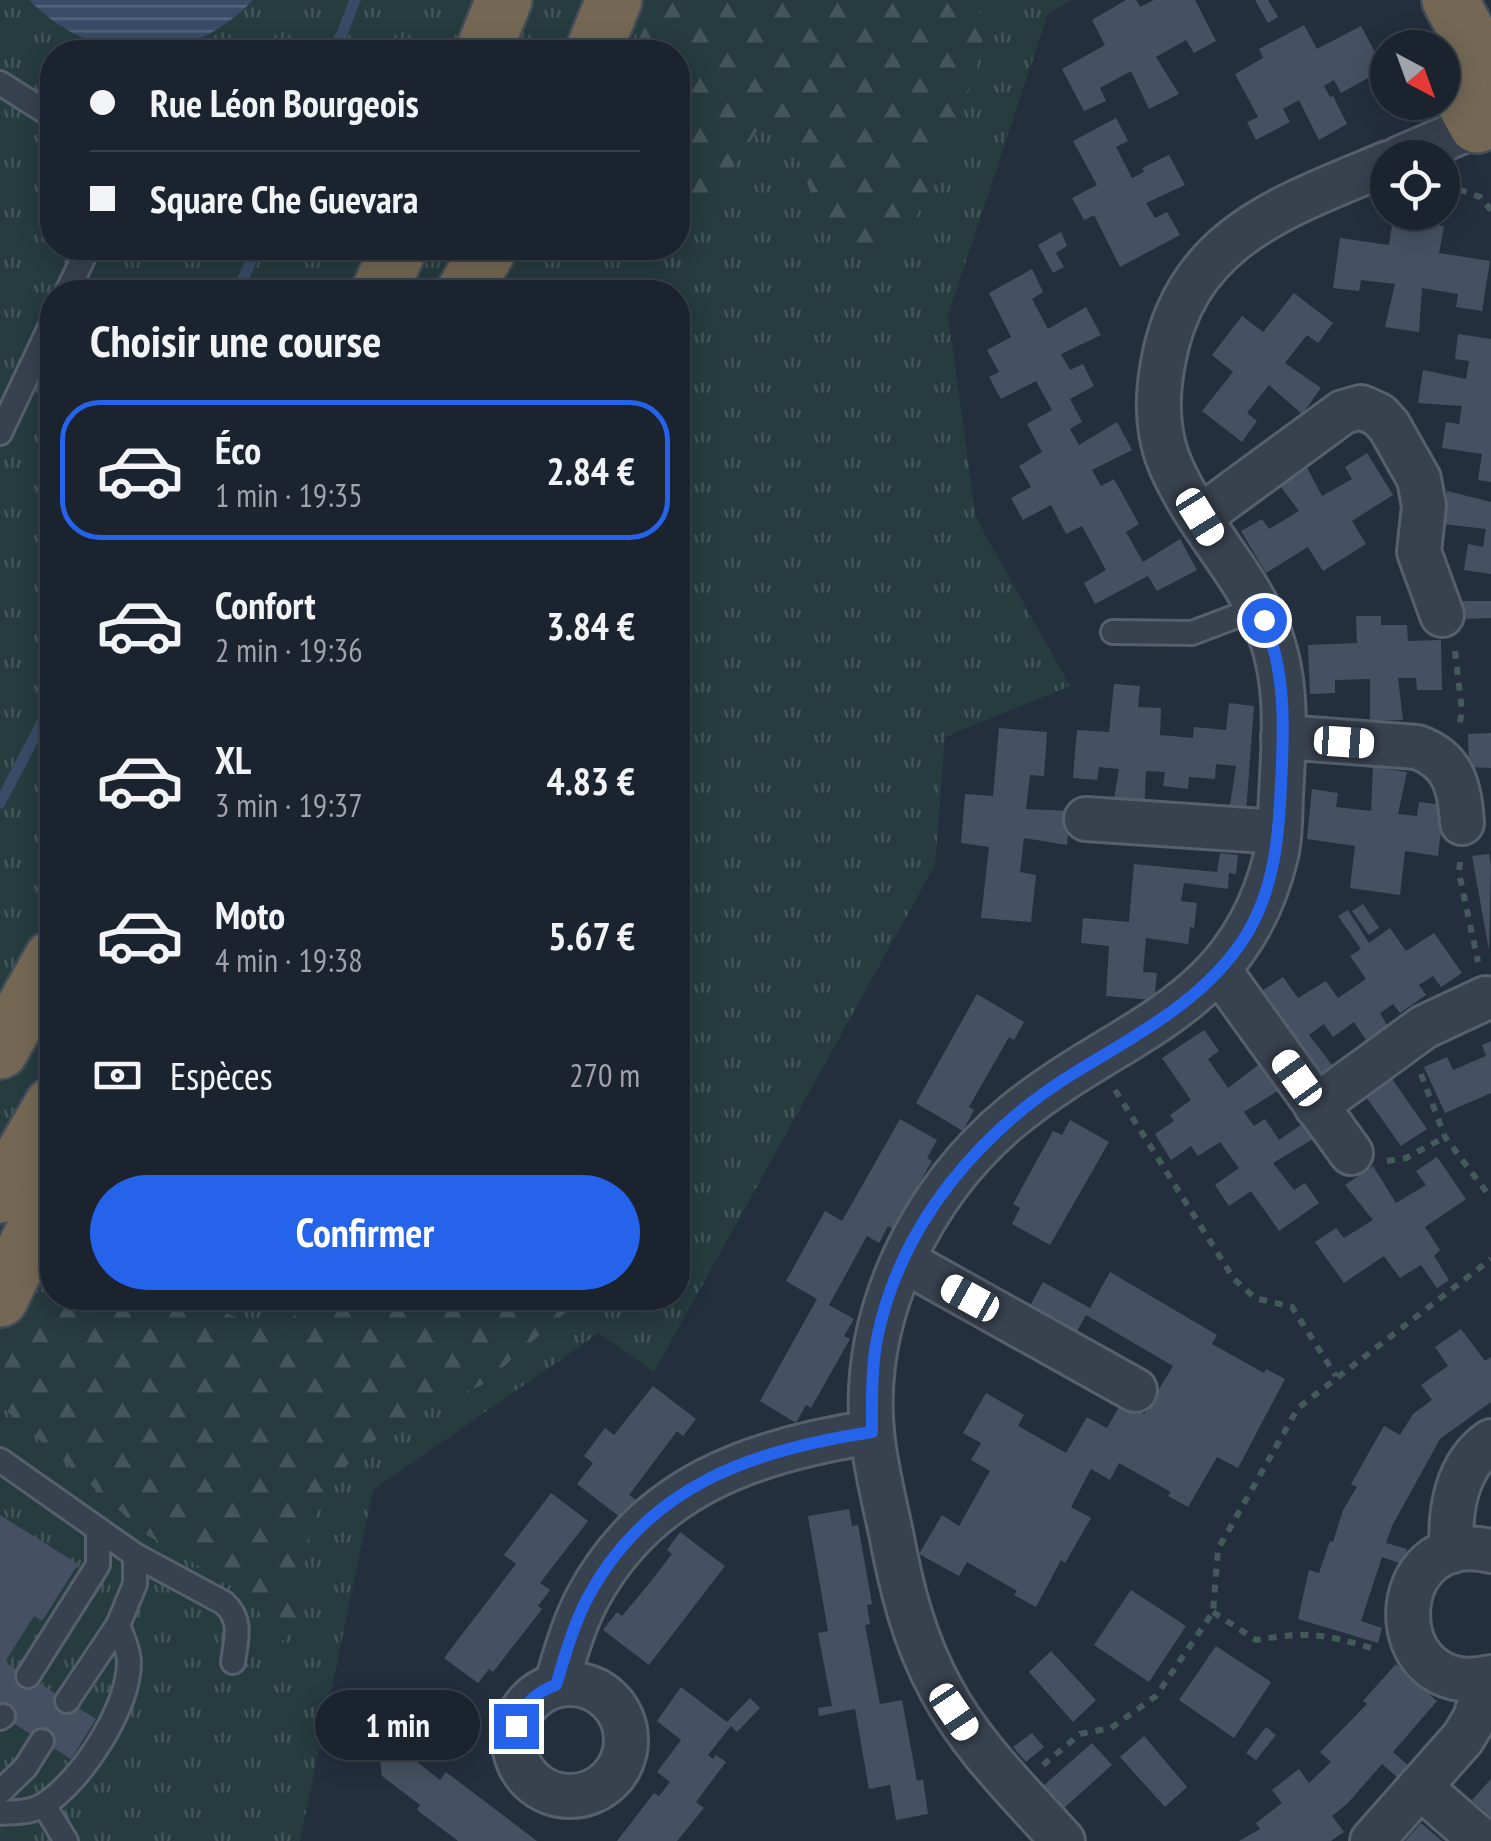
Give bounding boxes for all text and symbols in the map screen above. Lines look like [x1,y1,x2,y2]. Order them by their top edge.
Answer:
north arrow [1370,30,1460,120]
map controls [1370,30,1460,230]
text: Rue Léon Bourgeois [150,78,419,127]
button: locate [1370,140,1460,230]
text: Square Che Guevara [150,174,419,223]
text: Choisir une course [90,311,381,369]
icon: car [95,425,185,515]
text: Éco [215,425,261,474]
text: 2.84 € [546,446,635,495]
text: 1 min · 19:35 [215,474,363,516]
car [1171,484,1229,550]
icon: car [95,580,185,670]
text: Confort [215,580,315,629]
route start [1242,598,1287,643]
text: 3.84 € [546,601,635,650]
text: 2 min · 19:36 [215,629,363,671]
car [1313,725,1375,759]
icon: car [95,735,185,825]
text: XL [215,735,251,784]
text: 4.83 € [546,756,635,805]
text: 3 min · 19:37 [215,784,363,826]
icon: car [95,890,185,980]
text: Moto [215,890,285,939]
text: 5.67 € [548,911,635,960]
text: 4 min · 19:38 [215,939,363,981]
car [1267,1045,1327,1111]
icon: cash [90,1048,145,1103]
text: Espèces [170,1051,273,1100]
text: 270 m [569,1054,640,1096]
button: Confirmer [90,1175,640,1290]
car [936,1270,1004,1326]
car [925,1679,983,1745]
callout: 1 min [316,1691,481,1761]
text: 1 min [365,1704,430,1746]
route end [494,1704,539,1749]

